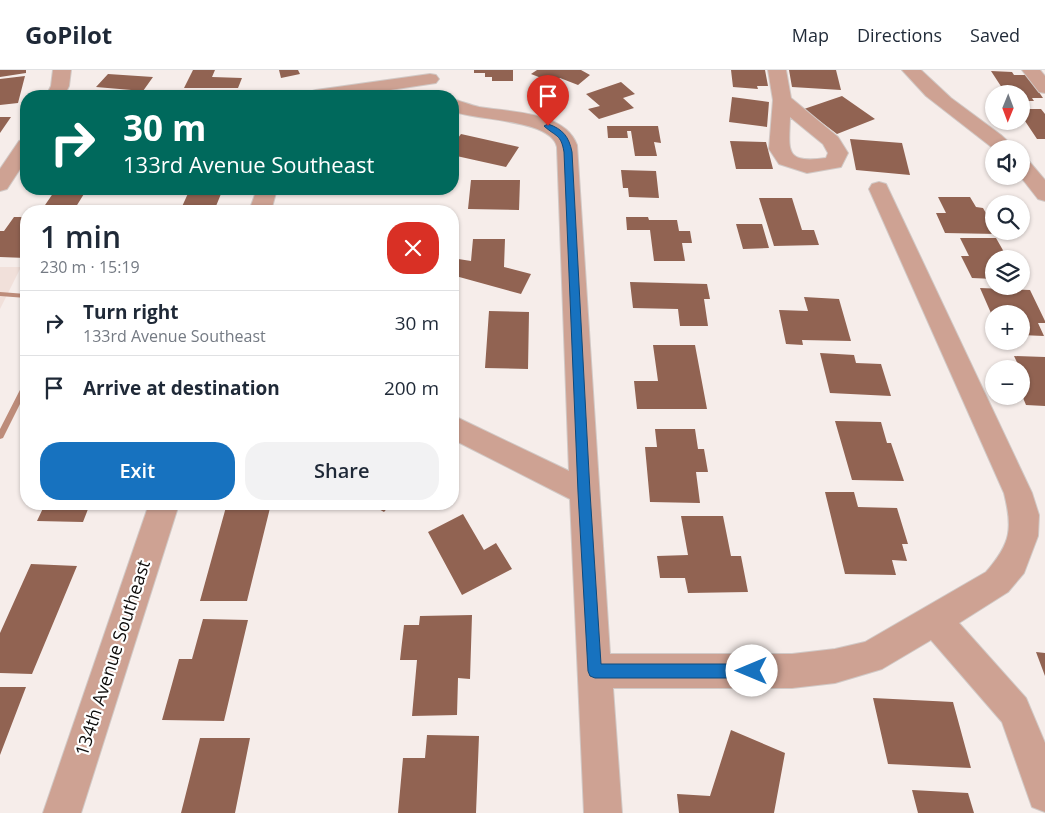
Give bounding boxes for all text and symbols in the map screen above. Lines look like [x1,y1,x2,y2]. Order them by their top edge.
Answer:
text: GoPilot [25,18,112,51]
text: Map [792,23,829,47]
text: Directions [857,23,942,47]
text: Saved [970,23,1020,47]
pin [527,75,569,126]
icon: arrive [534,82,562,110]
north arrow [985,85,1030,130]
map controls [985,85,1030,405]
text: 30 m [123,104,206,151]
icon: right [40,110,105,175]
button: sound [985,140,1030,185]
text: 133rd Avenue Southeast [123,149,374,179]
button: search [985,195,1030,240]
text: 1 min [40,216,121,257]
button: close [387,222,439,274]
button: layers [985,250,1030,295]
text: 230 m · 15:19 [40,256,140,278]
text: Turn right [83,299,178,325]
button: + [985,305,1030,350]
icon: right [40,309,68,337]
text: 30 m [395,310,439,336]
text: 133rd Avenue Southeast [83,325,266,347]
button: − [985,360,1030,405]
icon: arrive [40,374,68,402]
text: Arrive at destination [83,375,280,401]
text: 200 m [384,375,439,401]
button: Exit [40,442,235,500]
button: Share [245,442,439,500]
street label: 134th Avenue Southeast [69,557,155,759]
position arrow [725,644,777,696]

